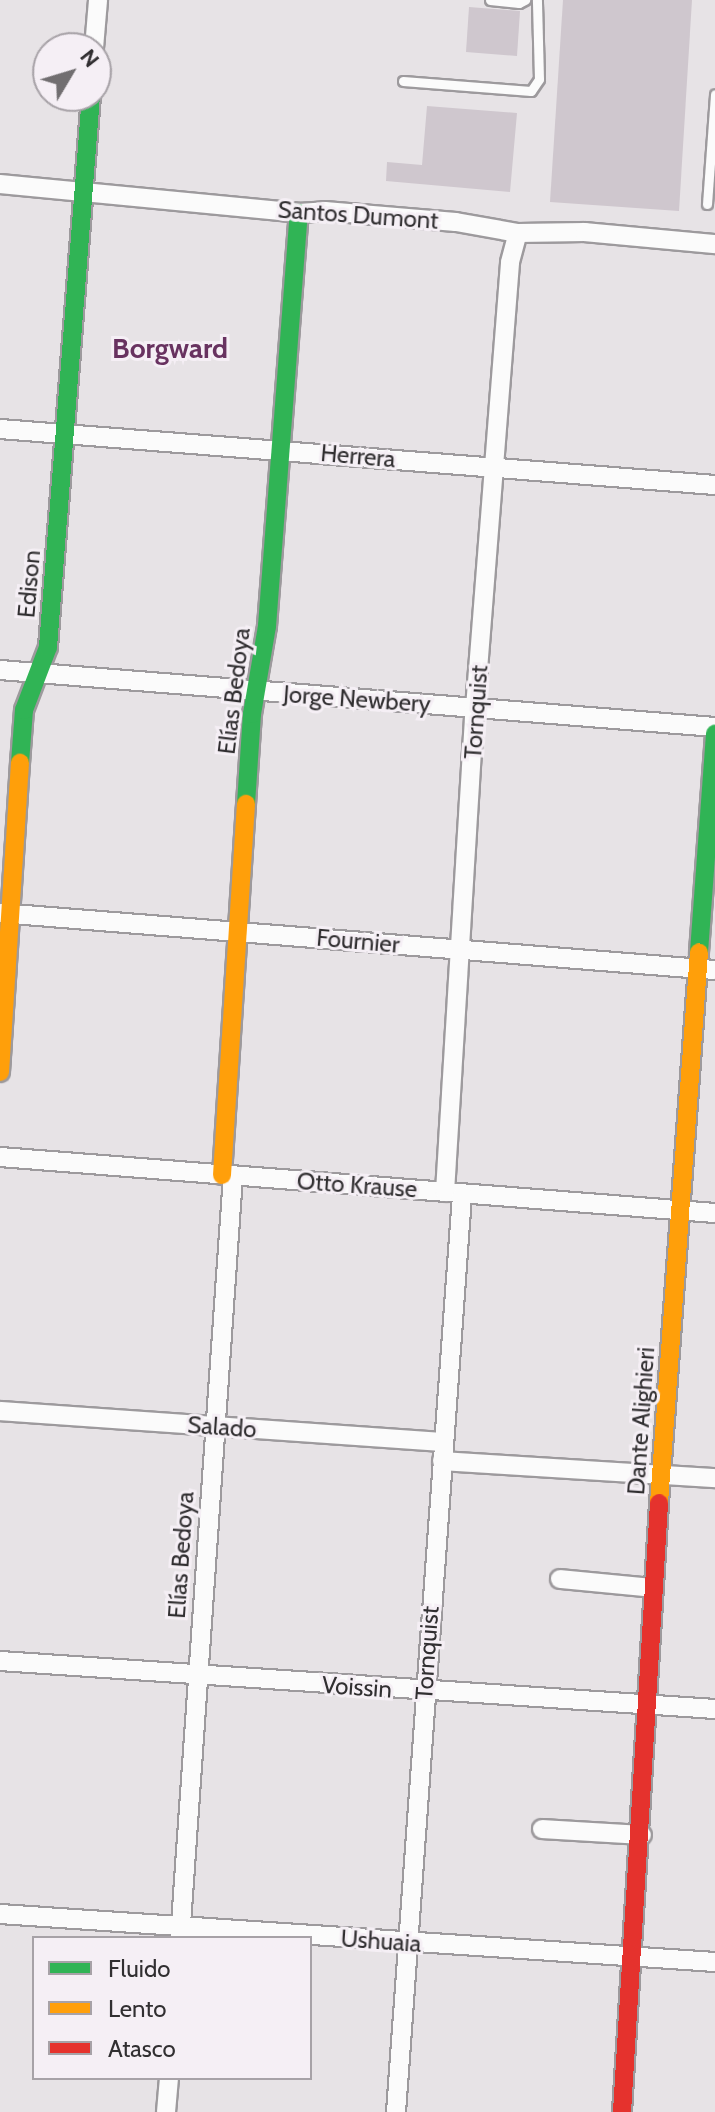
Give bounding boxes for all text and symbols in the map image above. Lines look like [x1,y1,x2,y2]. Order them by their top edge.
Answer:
north arrow [32,32,112,112]
text: N [74,44,105,73]
street label: Santos Dumont [277,195,439,235]
district label: Borgward [112,331,228,365]
street label: Herrera [319,438,397,474]
street label: Edison [12,549,46,619]
street label: Elías Bedoya [212,626,256,756]
street label: Tornquist [458,664,494,760]
street label: Jorge Newbery [282,679,432,719]
street label: Fournier [315,923,401,959]
street label: Otto Krause [296,1166,418,1204]
street label: Dante Alighieri [621,1346,661,1496]
street label: Salado [186,1410,258,1444]
street label: Elías Bedoya [162,1491,200,1619]
street label: Tornquist [409,1605,445,1701]
street label: Voissin [321,1670,393,1704]
street label: Ushuaia [340,1924,422,1958]
legend [32,1936,312,2080]
text: Fluido [108,1954,170,1983]
text: Lento [108,1994,167,2023]
text: Atasco [108,2034,176,2063]

